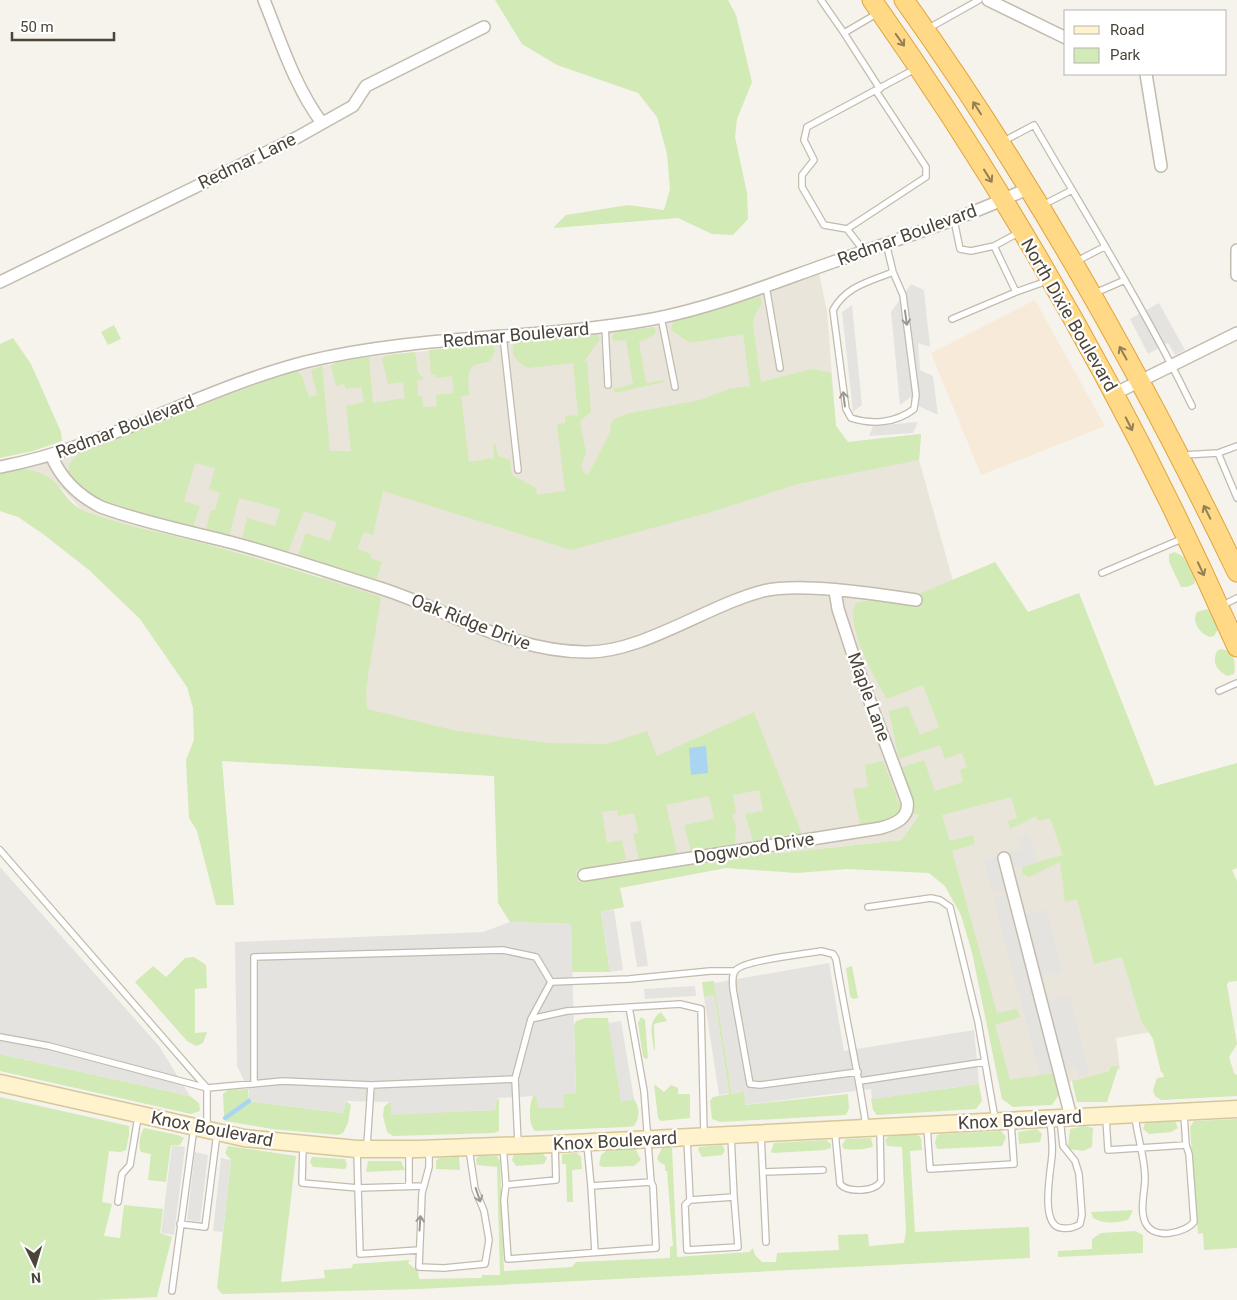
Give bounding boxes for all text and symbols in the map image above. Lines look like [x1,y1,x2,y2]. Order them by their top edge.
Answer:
scale bar [12,10,115,42]
legend [1064,10,1227,75]
text: 50 m [20,18,54,36]
text: Road [1110,21,1144,39]
one-way arrow [895,33,905,47]
text: Park [1110,46,1141,64]
one-way arrow [972,102,982,116]
street label: Redmar Lane [195,128,299,193]
one-way arrow [983,169,993,183]
street label: Redmar Boulevard [834,200,979,269]
street label: North Dixie Boulevard [1017,235,1122,395]
one-way arrow [902,310,912,326]
street label: Redmar Boulevard [442,318,590,351]
one-way arrow [1118,346,1128,361]
street label: Redmar Boulevard [53,390,197,463]
one-way arrow [839,391,849,407]
one-way arrow [1124,416,1134,431]
one-way arrow [1202,505,1212,520]
one-way arrow [1197,561,1207,576]
street label: Oak Ridge Drive [409,589,534,654]
street label: Maple Lane [844,650,895,744]
street label: Dogwood Drive [692,828,815,867]
street label: Knox Boulevard [149,1106,275,1151]
street label: Knox Boulevard [957,1106,1083,1133]
street label: Knox Boulevard [552,1127,678,1154]
one-way arrow [474,1187,483,1202]
one-way arrow [416,1216,425,1232]
north arrow [10,1240,60,1290]
text: N [31,1270,42,1286]

